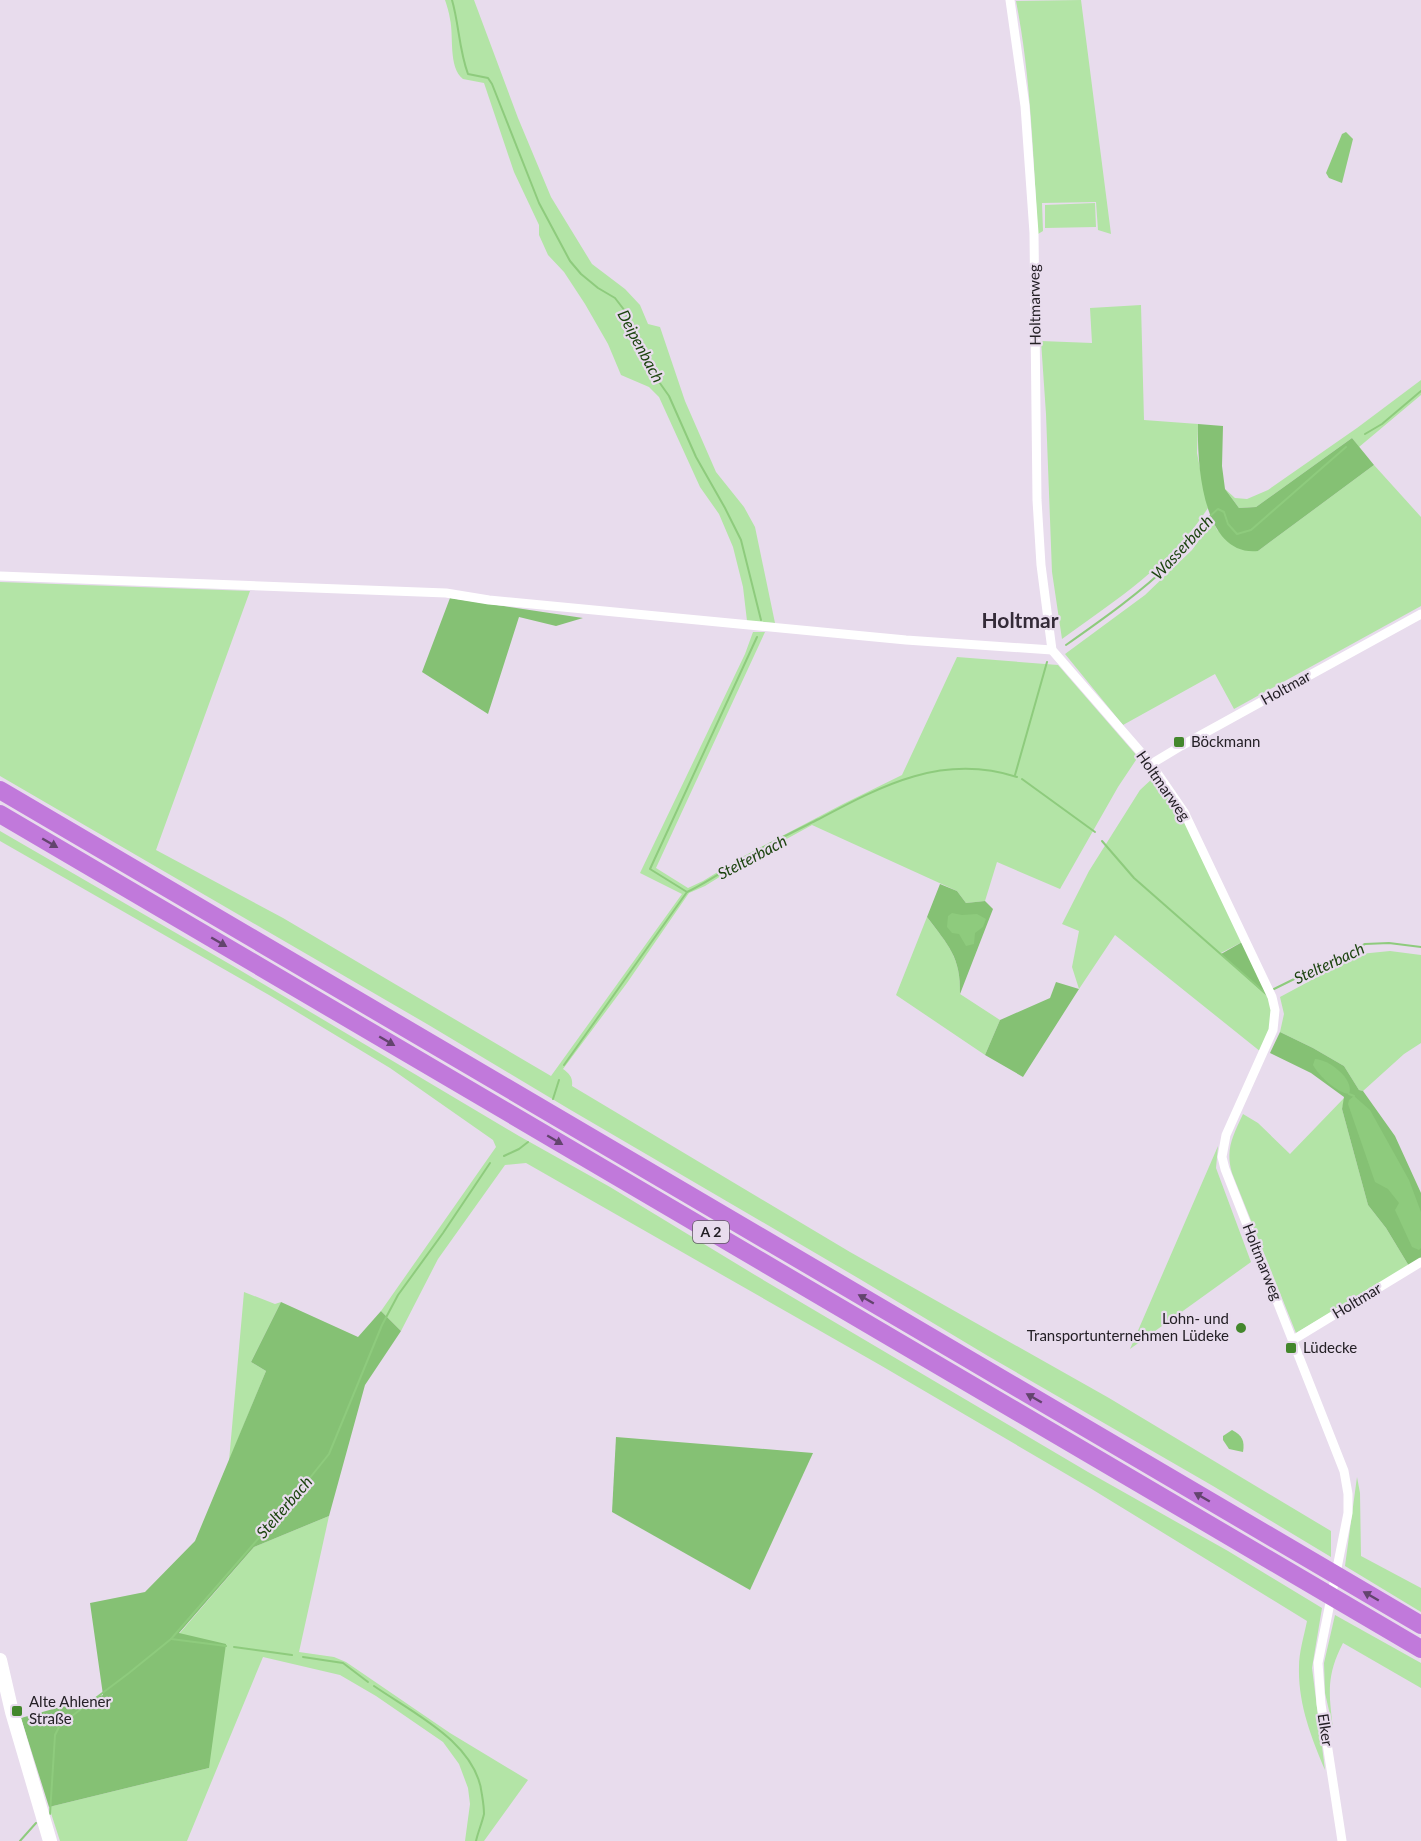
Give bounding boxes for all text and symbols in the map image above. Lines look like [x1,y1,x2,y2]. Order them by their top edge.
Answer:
street label: Holtmarweg [1024,264,1044,346]
water label: Deipenbach [614,306,669,385]
water label: Wasserbach [1147,511,1216,583]
district label: Holtmar [981,607,1059,632]
street label: Holtmar [1258,666,1314,708]
place label: Böckmann [1191,732,1260,750]
marker: Böckmann [1172,735,1186,749]
street label: Holtmarweg [1133,747,1195,824]
water label: Stelterbach [714,830,790,883]
one-way arrow [42,838,58,849]
one-way arrow [210,937,227,947]
water label: Stelterbach [1291,938,1367,987]
one-way arrow [379,1036,396,1046]
one-way arrow [547,1135,564,1145]
road number: A 2 [693,1221,729,1243]
street label: Holtmarweg [1239,1221,1287,1303]
street label: Holtmar [1329,1278,1385,1322]
one-way arrow [857,1294,874,1304]
place label: Lohn- und Transportunternehmen Lüdeke [1027,1309,1229,1344]
marker: Lohn- und Transportunternehmen Lüdeke [1234,1321,1248,1335]
place label: Lüdecke [1303,1338,1357,1356]
marker: Lüdecke [1284,1341,1298,1355]
one-way arrow [1025,1393,1042,1403]
water label: Stelterbach [252,1472,316,1541]
one-way arrow [1194,1492,1211,1502]
one-way arrow [1363,1590,1379,1601]
place label: Alte Ahlener Straße [29,1692,112,1727]
marker: Alte Ahlener Straße [10,1704,24,1718]
street label: Elker [1315,1712,1338,1748]

